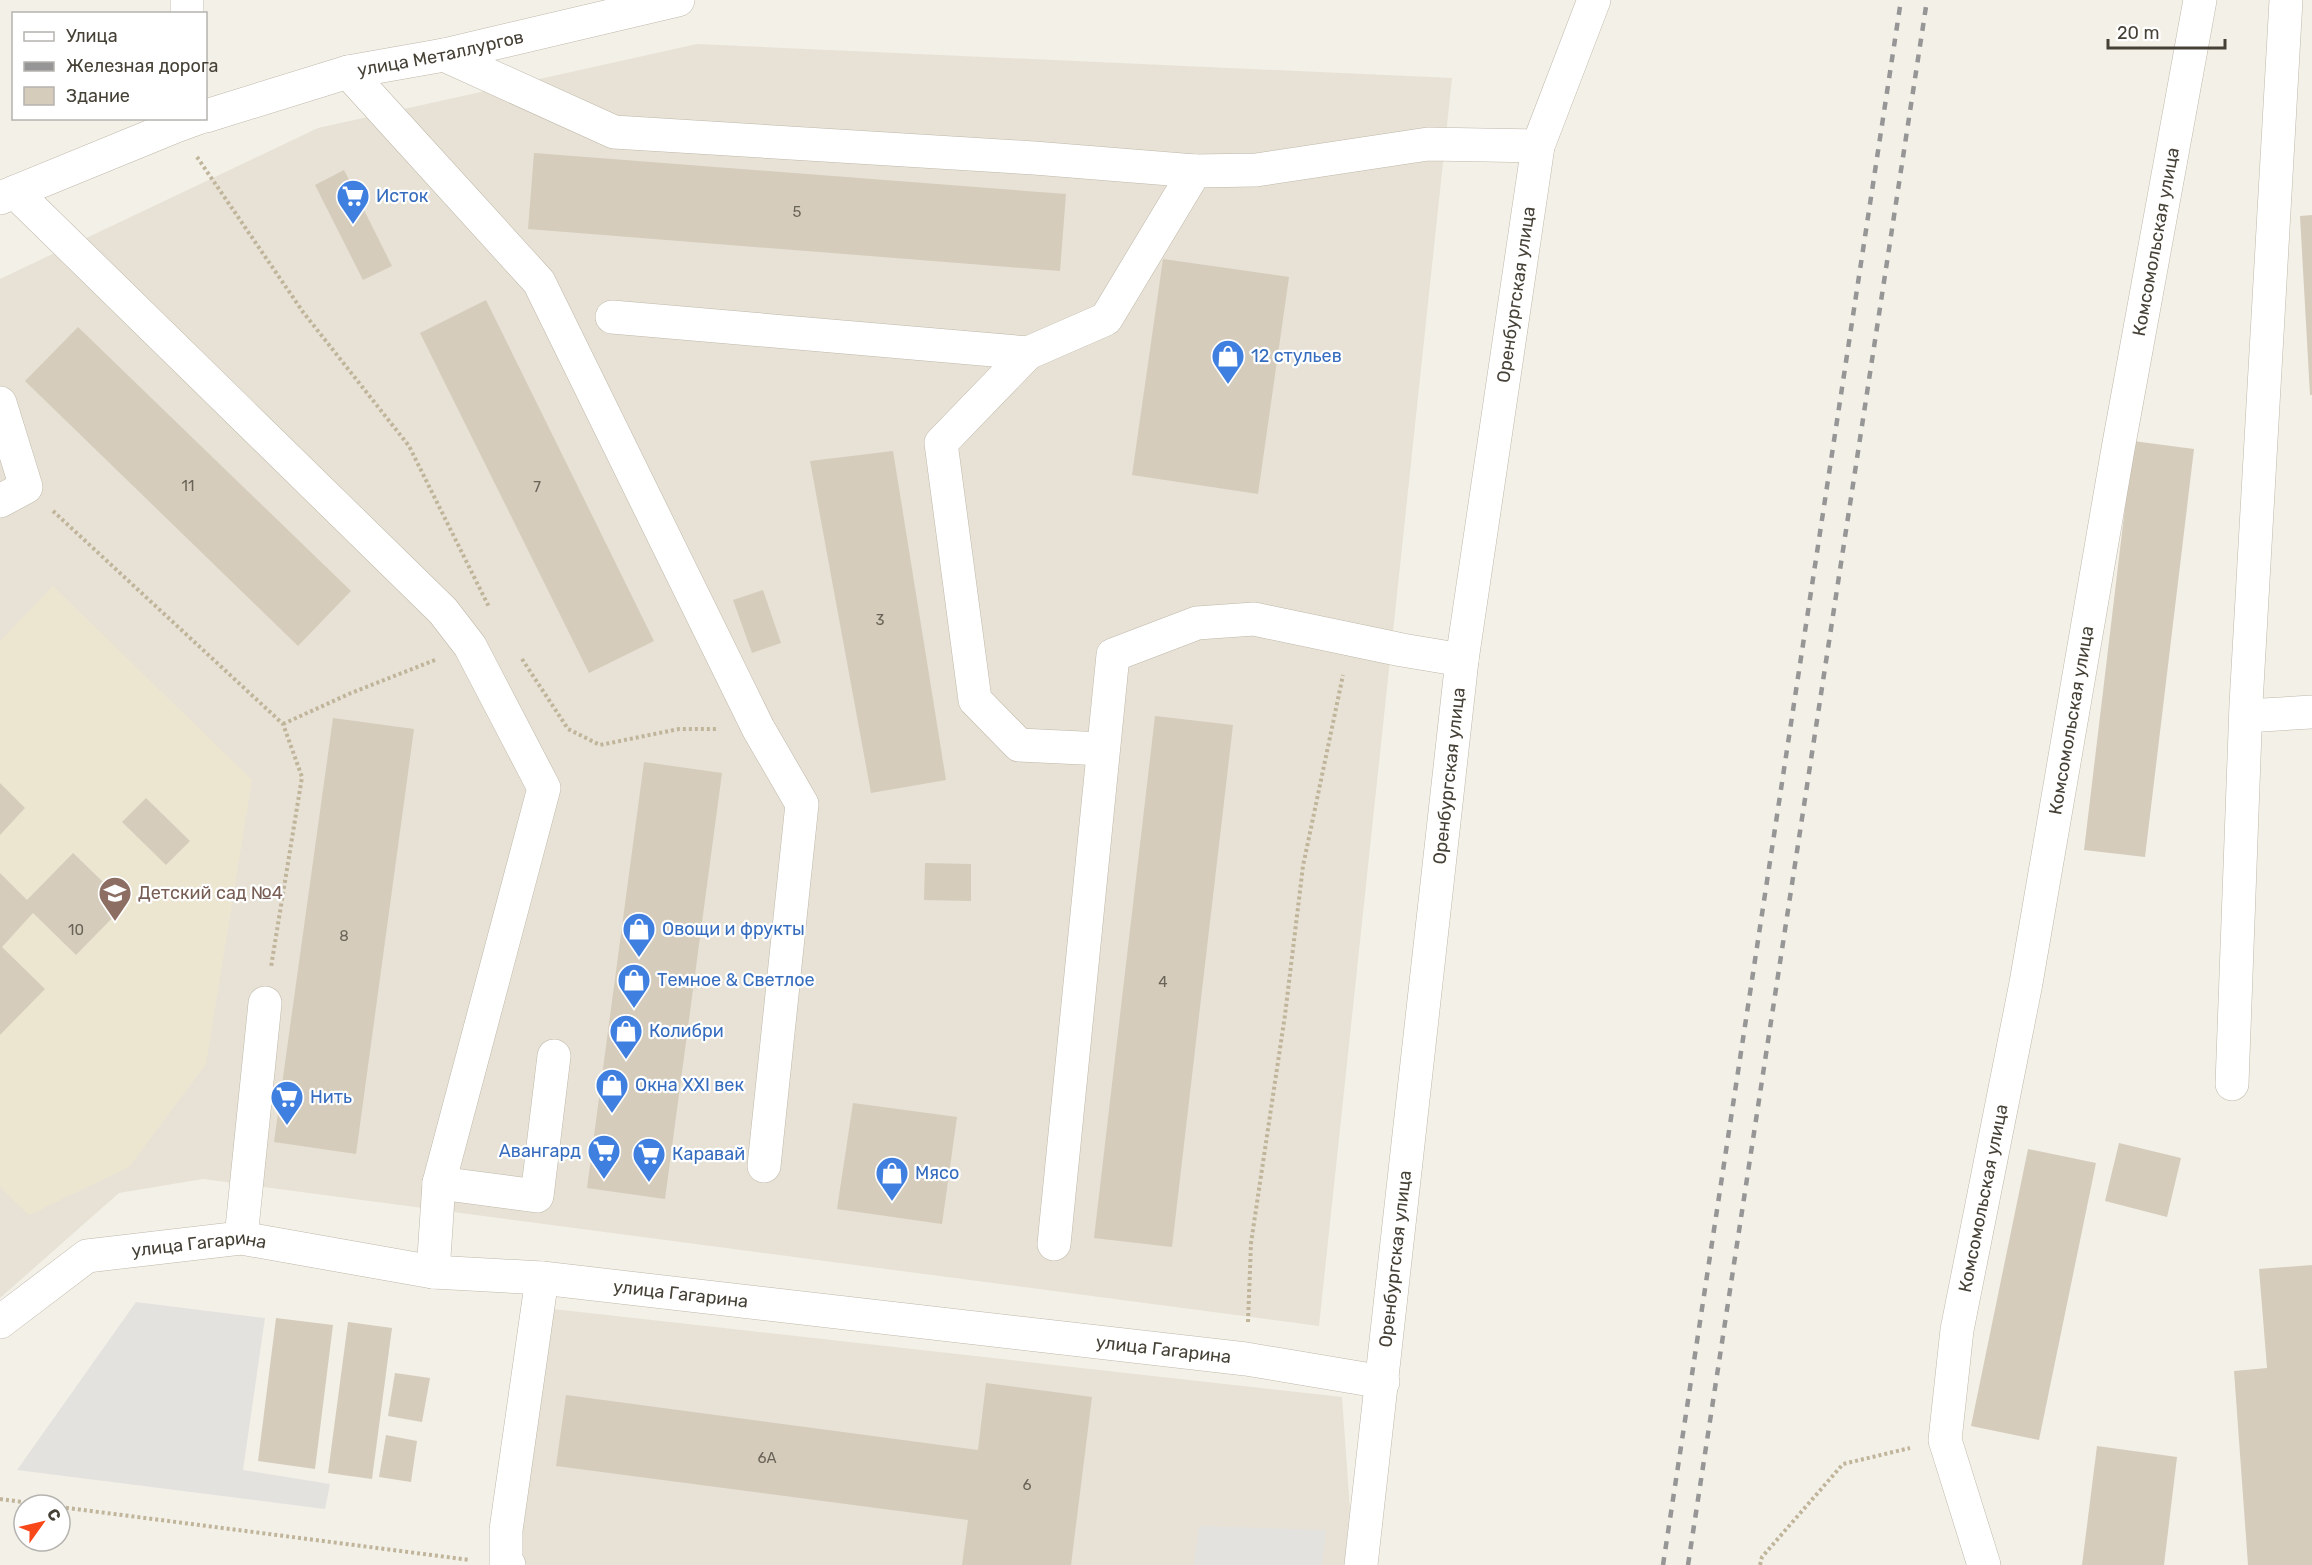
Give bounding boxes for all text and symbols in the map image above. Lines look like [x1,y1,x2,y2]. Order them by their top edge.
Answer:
legend [12,12,207,120]
scale bar [2108,12,2225,50]
text: 20 m [2117,22,2159,44]
text: Улица [66,25,118,47]
street label: улица Металлургов [356,26,526,81]
text: Железная дорога [66,55,219,77]
text: Здание [66,85,130,107]
street label: Комсомольская улица [2128,146,2184,338]
supermarket icon: Исток [335,178,371,225]
place label: Исток [376,185,429,207]
house number: 5 [793,203,802,221]
street label: Оренбургская улица [1492,205,1540,384]
shop icon: 12 стульев [1210,338,1246,385]
place label: 12 стульев [1251,345,1342,367]
house number: 11 [182,477,194,495]
house number: 7 [533,478,541,496]
house number: 3 [875,611,885,629]
street label: Комсомольская улица [2044,624,2098,816]
street label: Оренбургская улица [1428,686,1470,866]
school or university icon: Детский сад №4 [97,875,133,922]
place label: Детский сад №4 [138,882,283,904]
shop icon: Овощи и фрукты [621,911,657,958]
place label: Овощи и фрукты [662,918,805,940]
house number: 10 [68,921,84,939]
house number: 8 [339,927,349,945]
shop icon: Темное & Светлое [616,962,652,1009]
place label: Темное & Светлое [657,969,815,991]
house number: 4 [1158,973,1168,991]
shop icon: Колибри [608,1013,644,1060]
place label: Колибри [649,1020,724,1042]
shop icon: Окна XXI век [594,1067,630,1114]
place label: Окна XXI век [635,1074,744,1096]
supermarket icon: Нить [269,1079,305,1126]
place label: Нить [310,1086,352,1108]
street label: Комсомольская улица [1954,1102,2013,1294]
supermarket icon: Авангард [586,1133,622,1180]
supermarket icon: Каравай [631,1136,667,1183]
place label: Авангард [499,1140,581,1162]
place label: Каравай [672,1143,745,1165]
shop icon: Мясо [874,1155,910,1202]
place label: Мясо [915,1162,959,1184]
street label: Оренбургская улица [1374,1169,1416,1349]
street label: улица Гагарина [130,1227,268,1262]
street label: улица Гагарина [612,1275,749,1313]
street label: улица Гагарина [1095,1331,1232,1368]
house number: 6А [757,1449,777,1467]
house number: 6 [1022,1476,1032,1494]
north arrow [12,1493,72,1553]
text: С [43,1505,65,1525]

